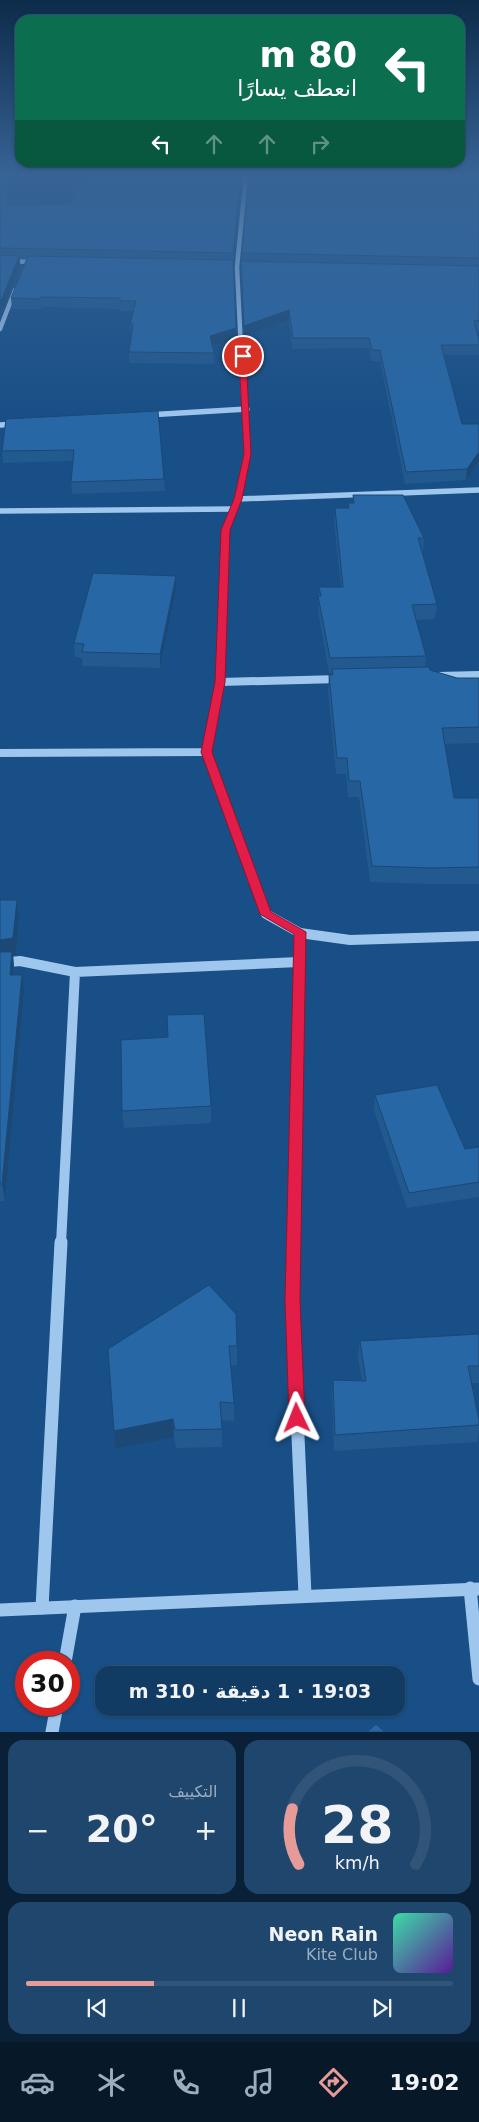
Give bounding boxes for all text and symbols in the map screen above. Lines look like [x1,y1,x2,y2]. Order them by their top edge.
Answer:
text: 80 m [260,35,357,75]
icon: left [375,35,440,100]
text: انعطف يسارًا [237,76,357,101]
icon: left [147,130,175,158]
icon: ahead [200,130,228,158]
icon: ahead [253,130,281,158]
icon: right [306,130,334,158]
pin [222,335,264,377]
icon: arrive [229,342,257,370]
position arrow [270,1391,322,1443]
speed limit sign: 30 [15,1651,80,1716]
text: 19:03 · 1 دقيقة · 310 m [129,1680,371,1702]
text: التكييف [168,1782,218,1801]
text: 28 [321,1795,393,1855]
text: 20° [86,1807,158,1851]
text: − [26,1814,49,1847]
text: + [194,1814,217,1847]
text: km/h [335,1852,380,1873]
text: Neon Rain [269,1923,378,1945]
text: Kite Club [306,1945,378,1964]
icon: previous [83,1994,111,2022]
icon: pause [225,1994,253,2022]
icon: next [368,1994,396,2022]
icon: car [20,2065,55,2100]
icon: climate [94,2065,129,2100]
icon: phone [168,2065,203,2100]
icon: music [242,2065,277,2100]
icon: directions [316,2065,351,2100]
text: 19:02 [389,2070,460,2095]

